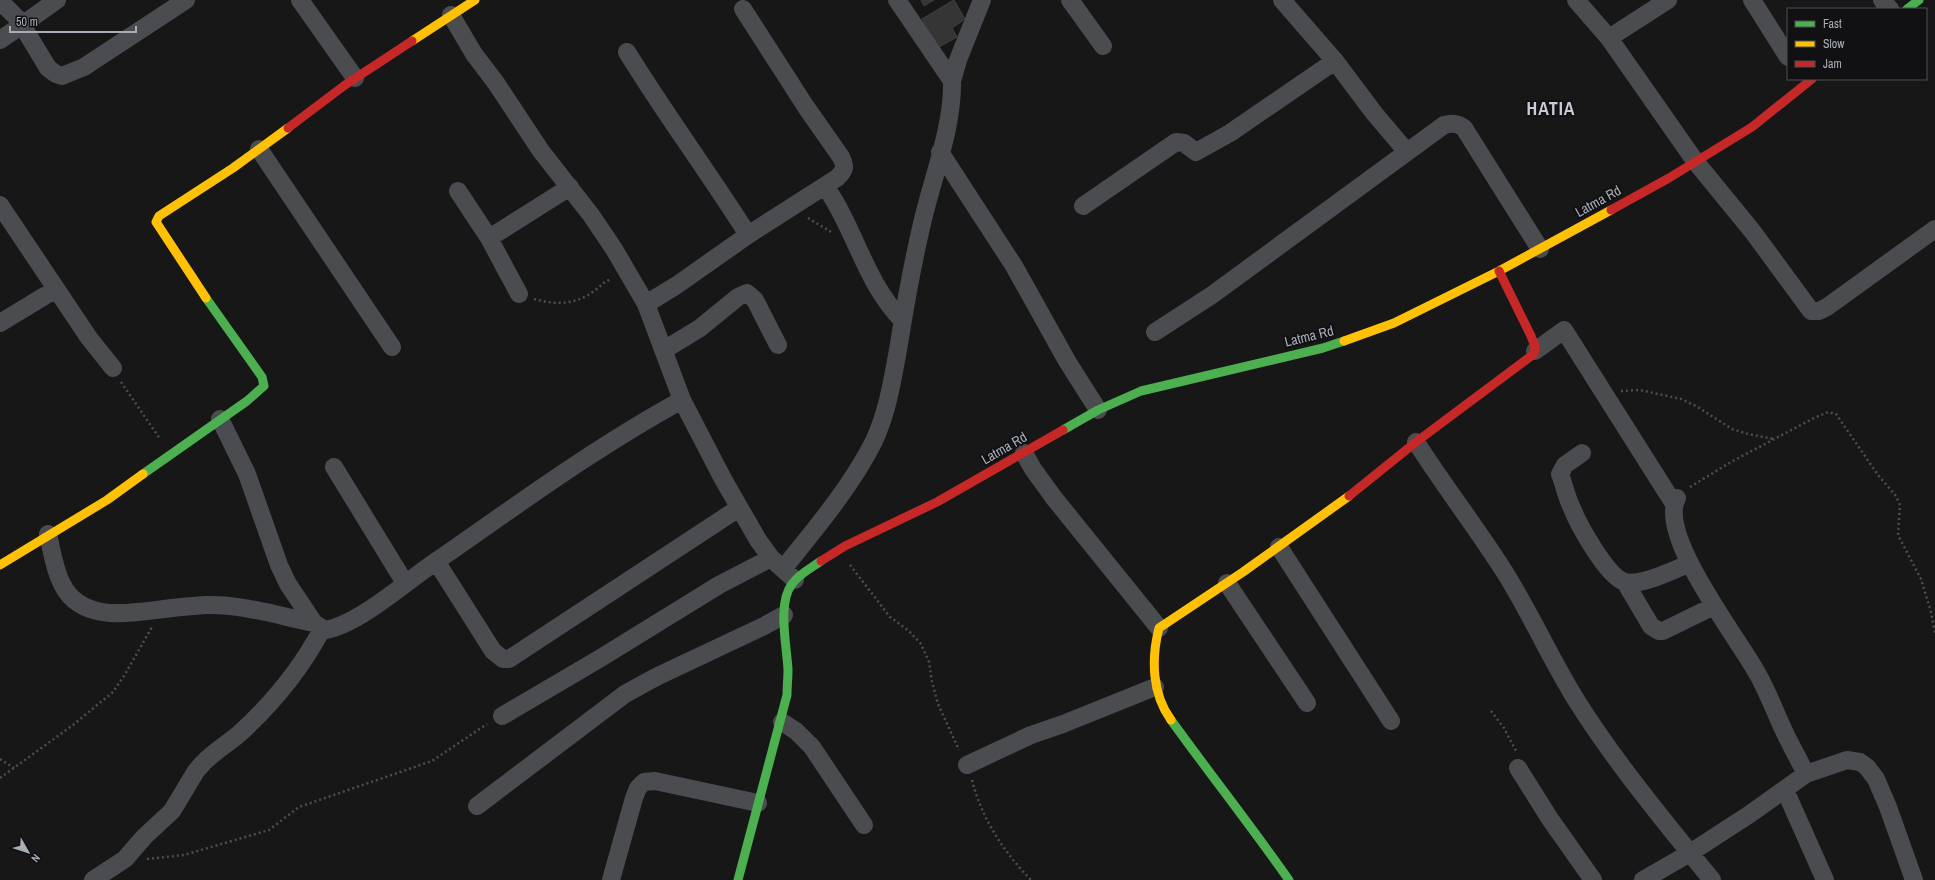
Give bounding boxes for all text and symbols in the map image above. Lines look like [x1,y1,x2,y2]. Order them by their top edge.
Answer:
scale bar [10,8,136,34]
legend [1787,8,1927,80]
text: 50 m [16,14,38,30]
text: Fast [1823,16,1842,32]
text: Slow [1823,36,1845,52]
text: Jam [1823,56,1842,72]
district label: HATIA [1526,96,1576,121]
street label: Latma Rd [1572,181,1624,221]
street label: Latma Rd [1283,321,1335,351]
street label: Latma Rd [978,428,1030,468]
north arrow [8,832,48,872]
text: N [28,851,43,865]

